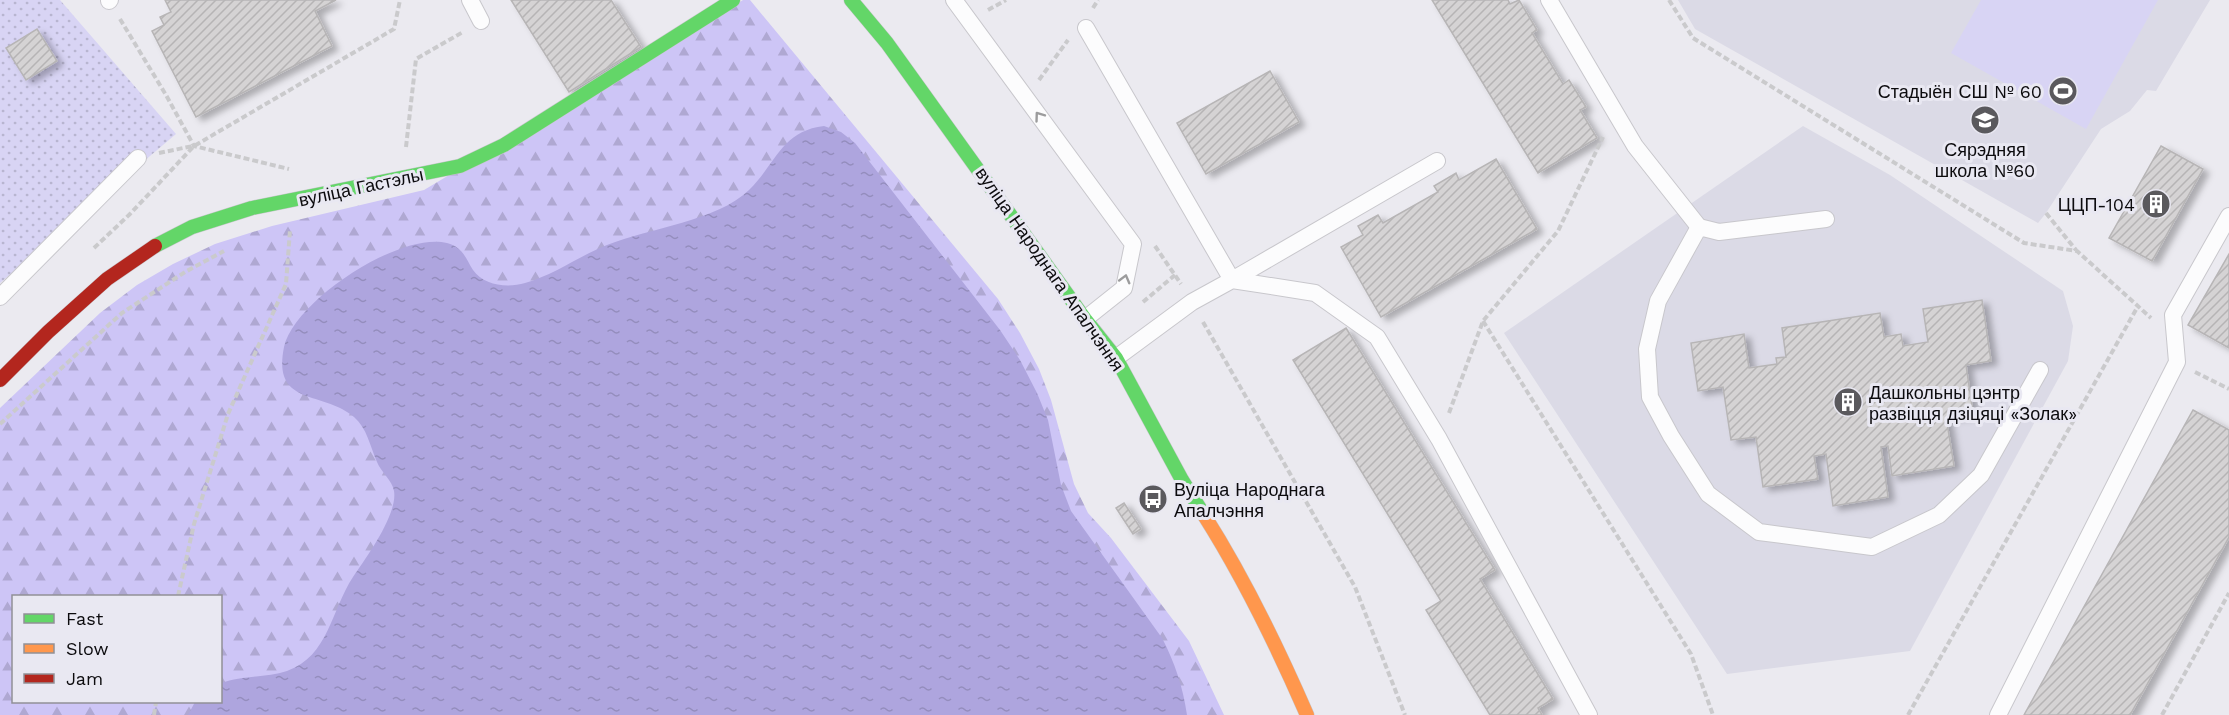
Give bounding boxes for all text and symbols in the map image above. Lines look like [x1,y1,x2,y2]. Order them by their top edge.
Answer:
sports icon: Стадыён СШ № 60 [2047,75,2079,107]
place label: Стадыён СШ № 60 [1878,81,2042,102]
school or university icon: Сярэдняя школа №60 [1969,104,2001,136]
one-way arrow [1035,111,1046,122]
place label: Сярэдняя школа №60 [1935,139,2035,181]
street label: вуліца Народнага Апалчэння [971,163,1129,375]
street label: вуліца Гастэлы [297,164,425,210]
building icon: ЦЦП-104 [2140,188,2172,220]
place label: ЦЦП-104 [2058,194,2135,215]
one-way arrow [1118,274,1130,285]
place label: Дашкольны цэнтр развіцця дзіцяці «Золак» [1869,382,2077,424]
building icon: Дашкольны цэнтр развіцця дзіцяці «Золак» [1832,386,1864,418]
place label: Вуліца Народнага Апалчэння [1174,479,1326,521]
bus stop icon: Вуліца Народнага Апалчэння [1137,483,1169,515]
legend [12,595,222,703]
text: Fast [66,608,104,629]
text: Slow [66,638,109,659]
text: Jam [66,668,103,689]

